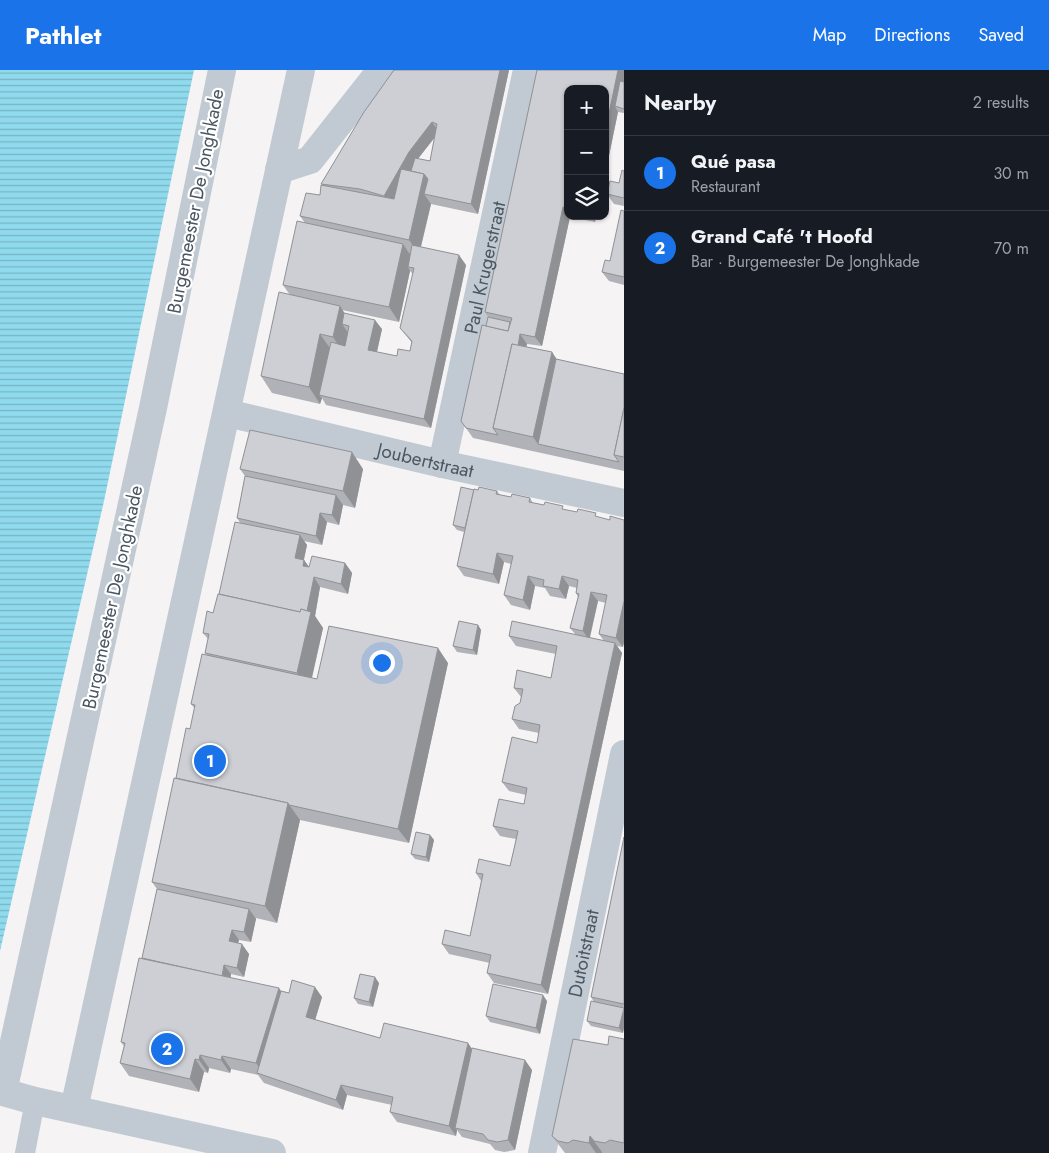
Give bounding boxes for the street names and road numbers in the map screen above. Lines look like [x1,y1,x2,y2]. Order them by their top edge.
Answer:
street label: Burgemeester De Jonghkade [160,86,231,316]
street label: Paul Krugerstraat [457,198,512,337]
street label: Joubertstraat [372,435,477,485]
street label: Burgemeester De Jonghkade [76,482,149,712]
street label: Dutoitstraat [561,907,606,1000]

